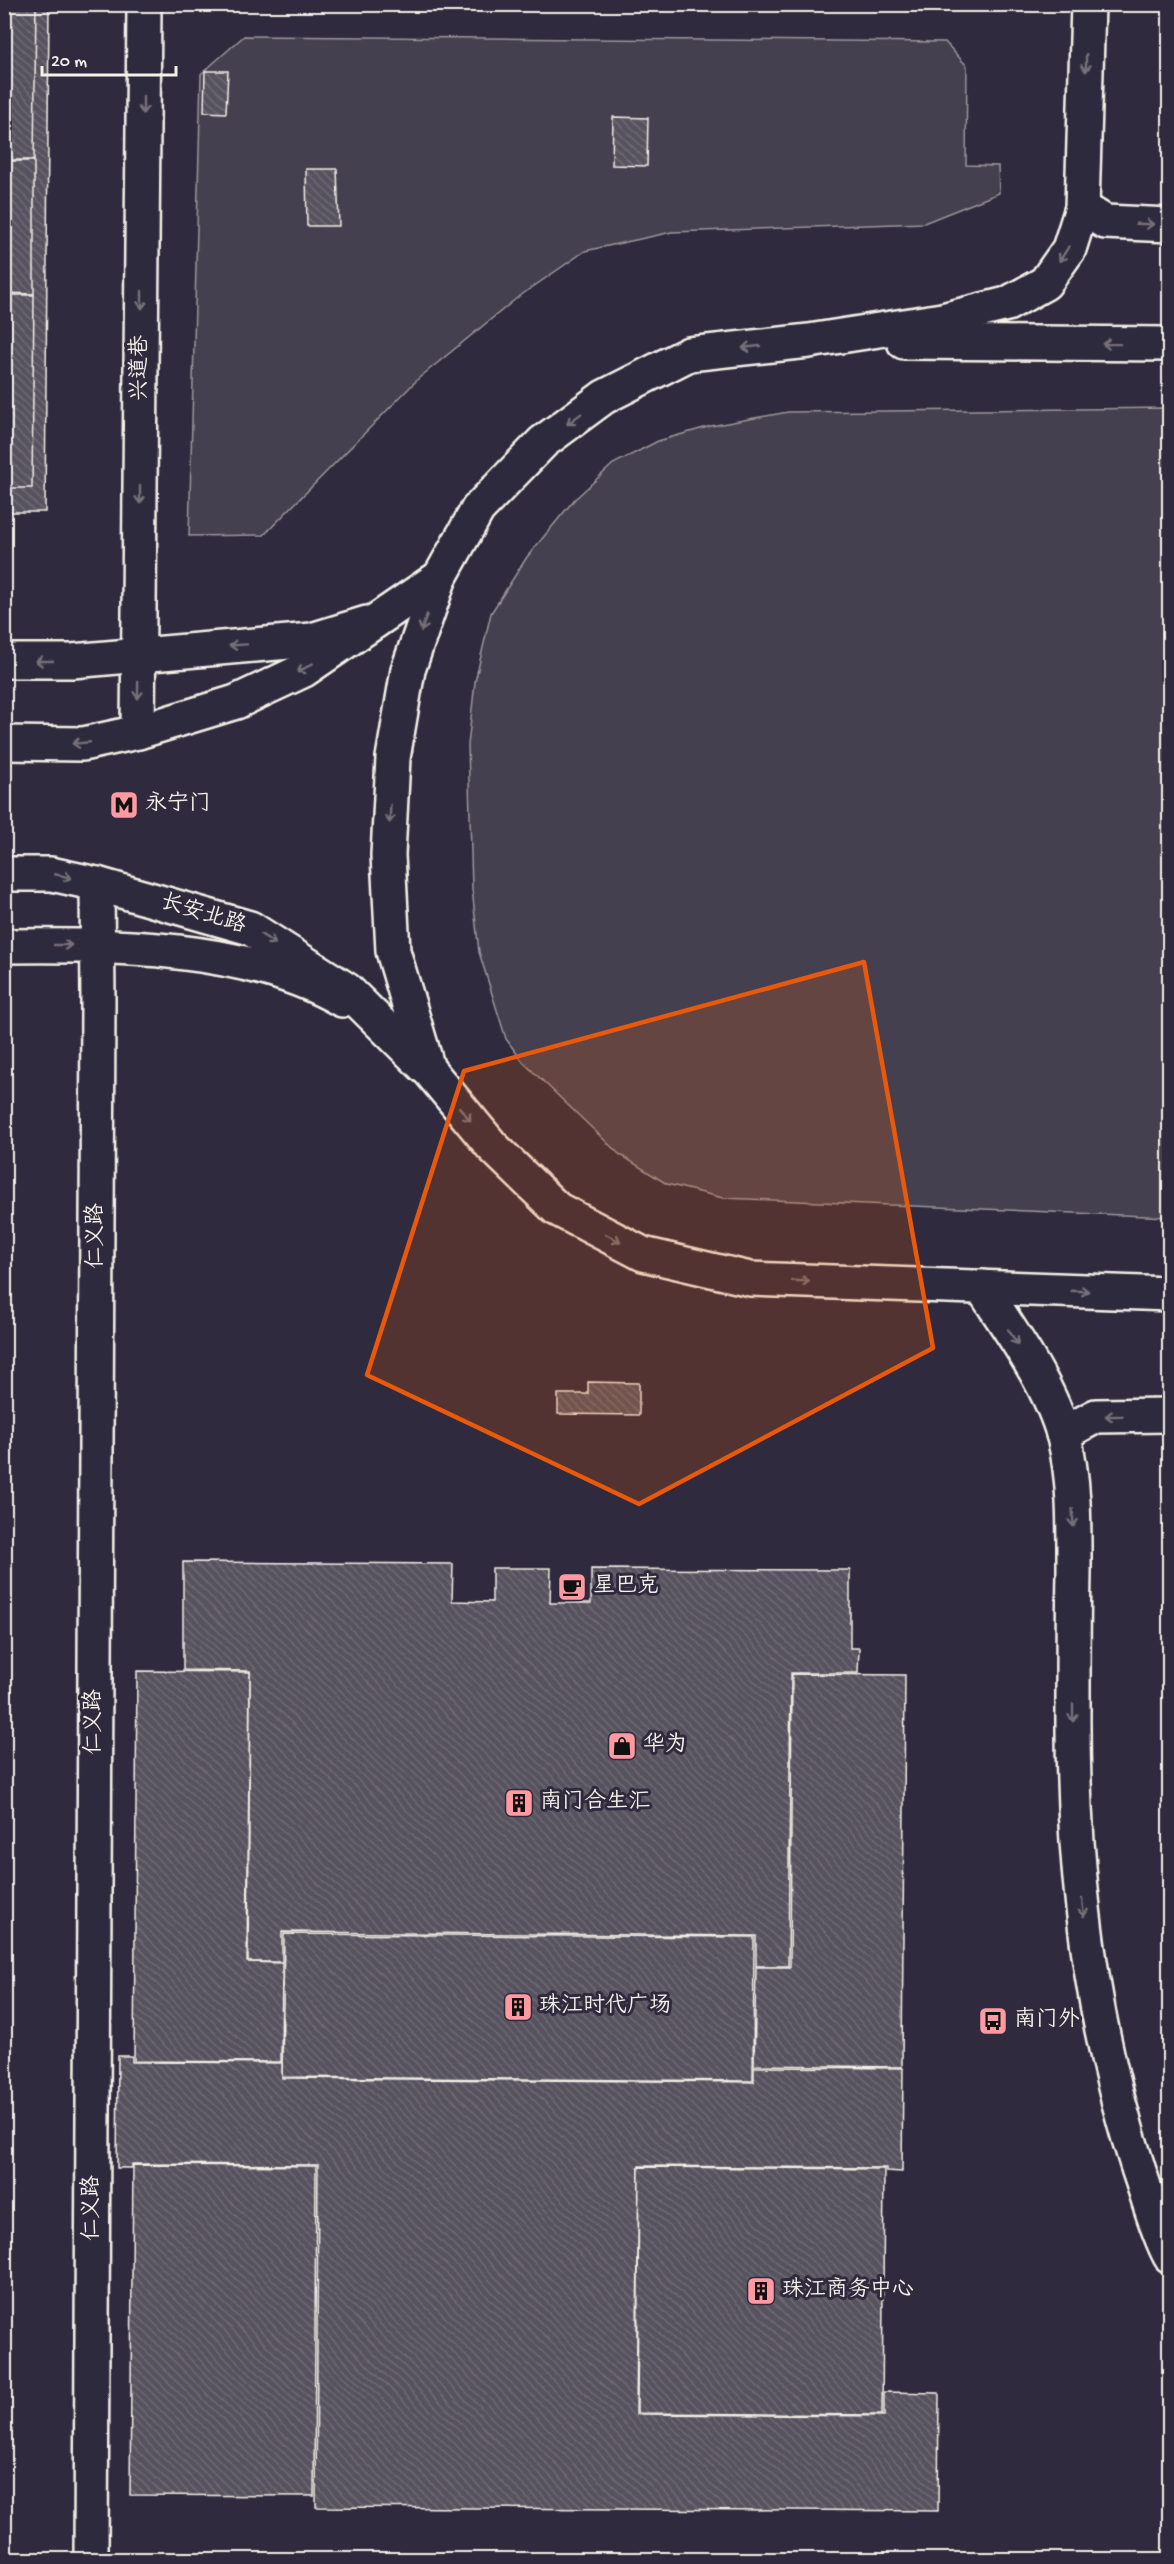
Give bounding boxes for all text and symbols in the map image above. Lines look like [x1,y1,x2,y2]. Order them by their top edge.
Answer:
scale bar [42,39,176,77]
text: 20 m [51,52,87,73]
one-way arrow [1081,52,1092,72]
one-way arrow [137,94,149,114]
one-way arrow [1134,218,1154,229]
one-way arrow [1058,246,1071,263]
one-way arrow [136,289,148,309]
street label: 兴道巷 [127,335,154,401]
one-way arrow [1102,338,1122,349]
one-way arrow [741,342,761,353]
one-way arrow [566,413,582,426]
one-way arrow [134,484,146,504]
one-way arrow [418,613,429,632]
one-way arrow [229,640,249,651]
one-way arrow [34,655,54,667]
one-way arrow [297,663,314,675]
one-way arrow [133,679,144,699]
one-way arrow [72,738,92,749]
metro station icon: 永宁门 [108,789,140,821]
place label: 永宁门 [145,791,211,818]
one-way arrow [385,803,396,823]
one-way arrow [53,871,72,883]
street label: 长安北路 [157,888,249,940]
one-way arrow [260,933,277,946]
one-way arrow [52,940,72,951]
one-way arrow [459,1106,472,1122]
street label: 仁义路 [82,1203,110,1269]
one-way arrow [603,1233,621,1244]
one-way arrow [790,1275,810,1286]
one-way arrow [1069,1285,1089,1297]
one-way arrow [1007,1328,1020,1345]
one-way arrow [1104,1410,1124,1422]
one-way arrow [1068,1508,1079,1528]
cafe icon: 星巴克 [556,1571,588,1603]
place label: 星巴克 [593,1572,659,1600]
street label: 仁义路 [80,1689,108,1755]
one-way arrow [1067,1703,1079,1723]
shop icon: 华为 [606,1730,638,1762]
place label: 华为 [643,1732,687,1759]
building icon: 南门合生汇 [503,1787,535,1819]
place label: 南门合生汇 [540,1788,650,1816]
one-way arrow [1078,1898,1089,1917]
building icon: 珠江时代广场 [502,1991,534,2023]
place label: 珠江时代广场 [539,1993,671,2020]
bus stop icon: 南门外 [977,2005,1009,2037]
place label: 南门外 [1014,2006,1080,2034]
street label: 仁义路 [78,2175,106,2241]
building icon: 珠江商务中心 [745,2275,777,2307]
place label: 珠江商务中心 [782,2276,914,2304]

